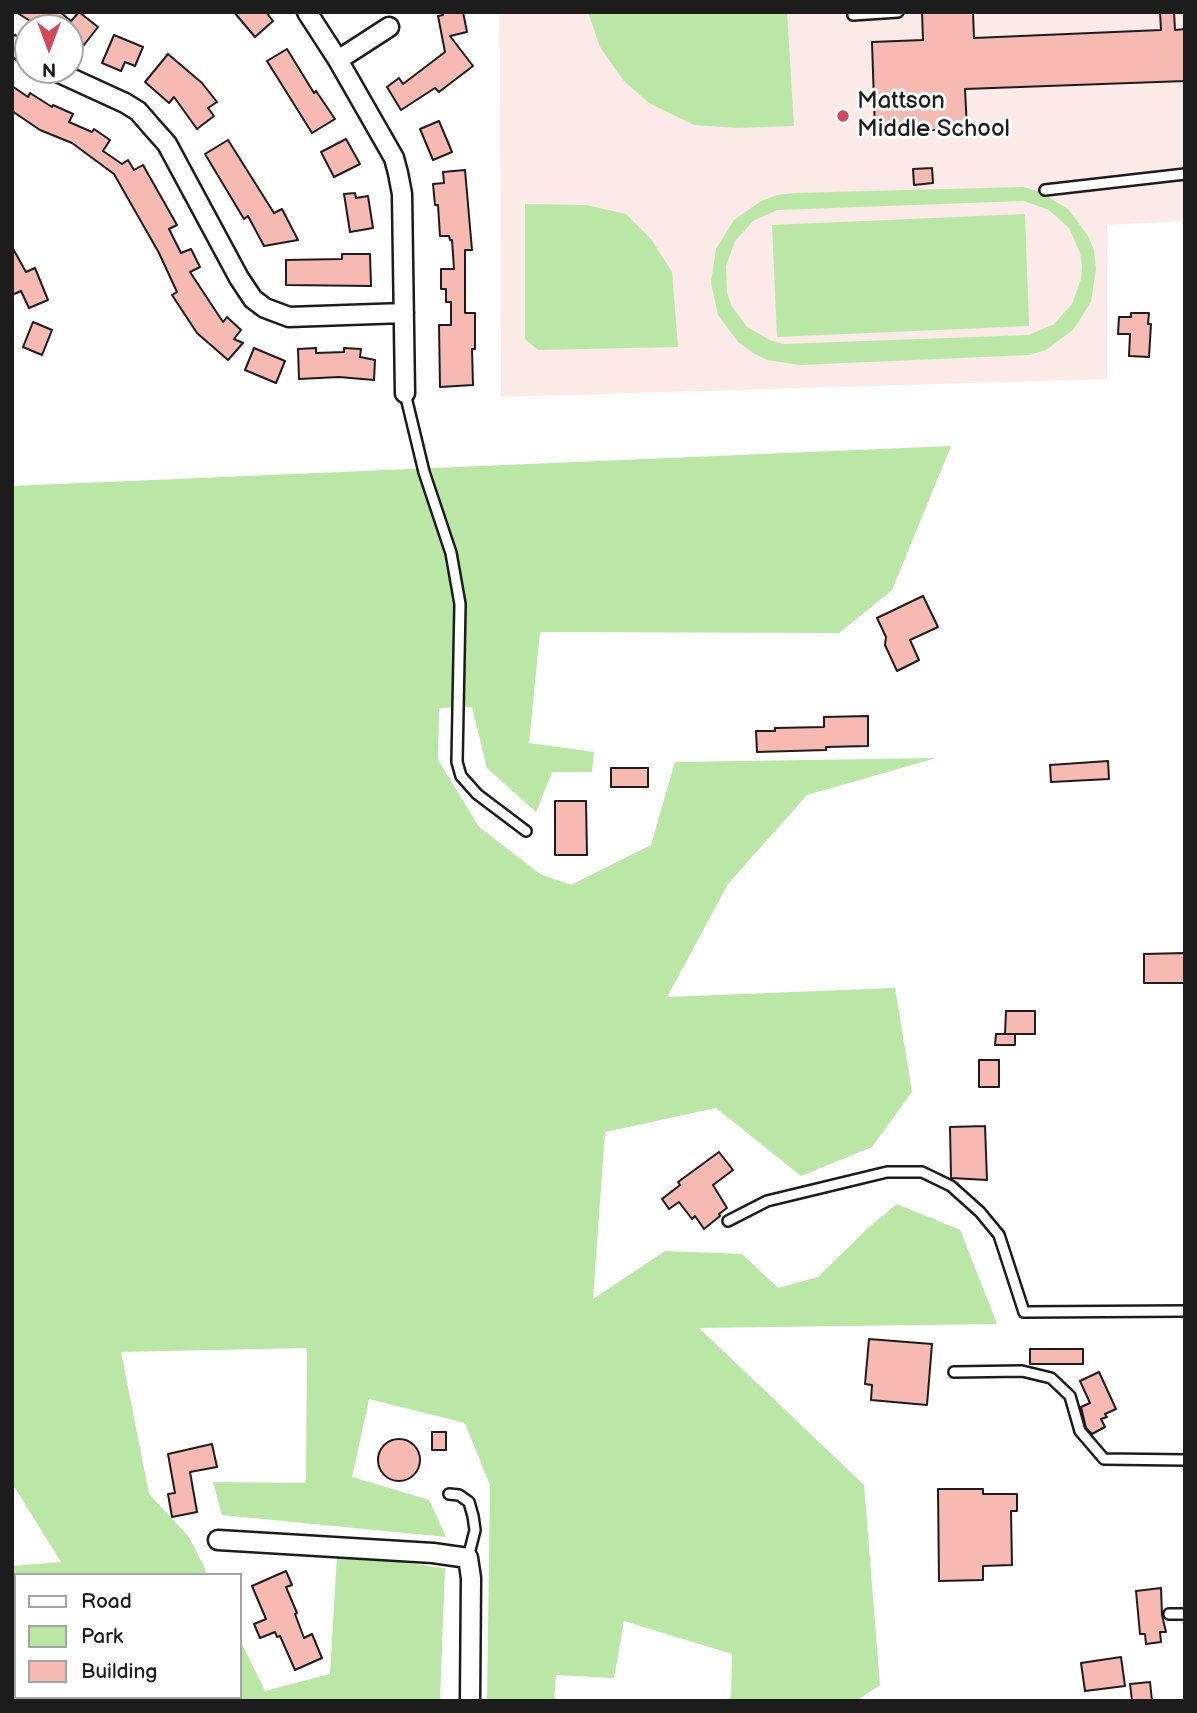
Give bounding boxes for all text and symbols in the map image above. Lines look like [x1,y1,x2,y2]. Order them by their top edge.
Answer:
north arrow [14,14,84,84]
text: N [42,57,56,80]
place label: Mattson Middle School [857,88,1010,144]
marker: Mattson Middle School [835,108,851,124]
legend [14,1573,242,1699]
text: Road [81,1589,132,1614]
text: Park [81,1624,123,1649]
text: Building [81,1659,157,1684]

